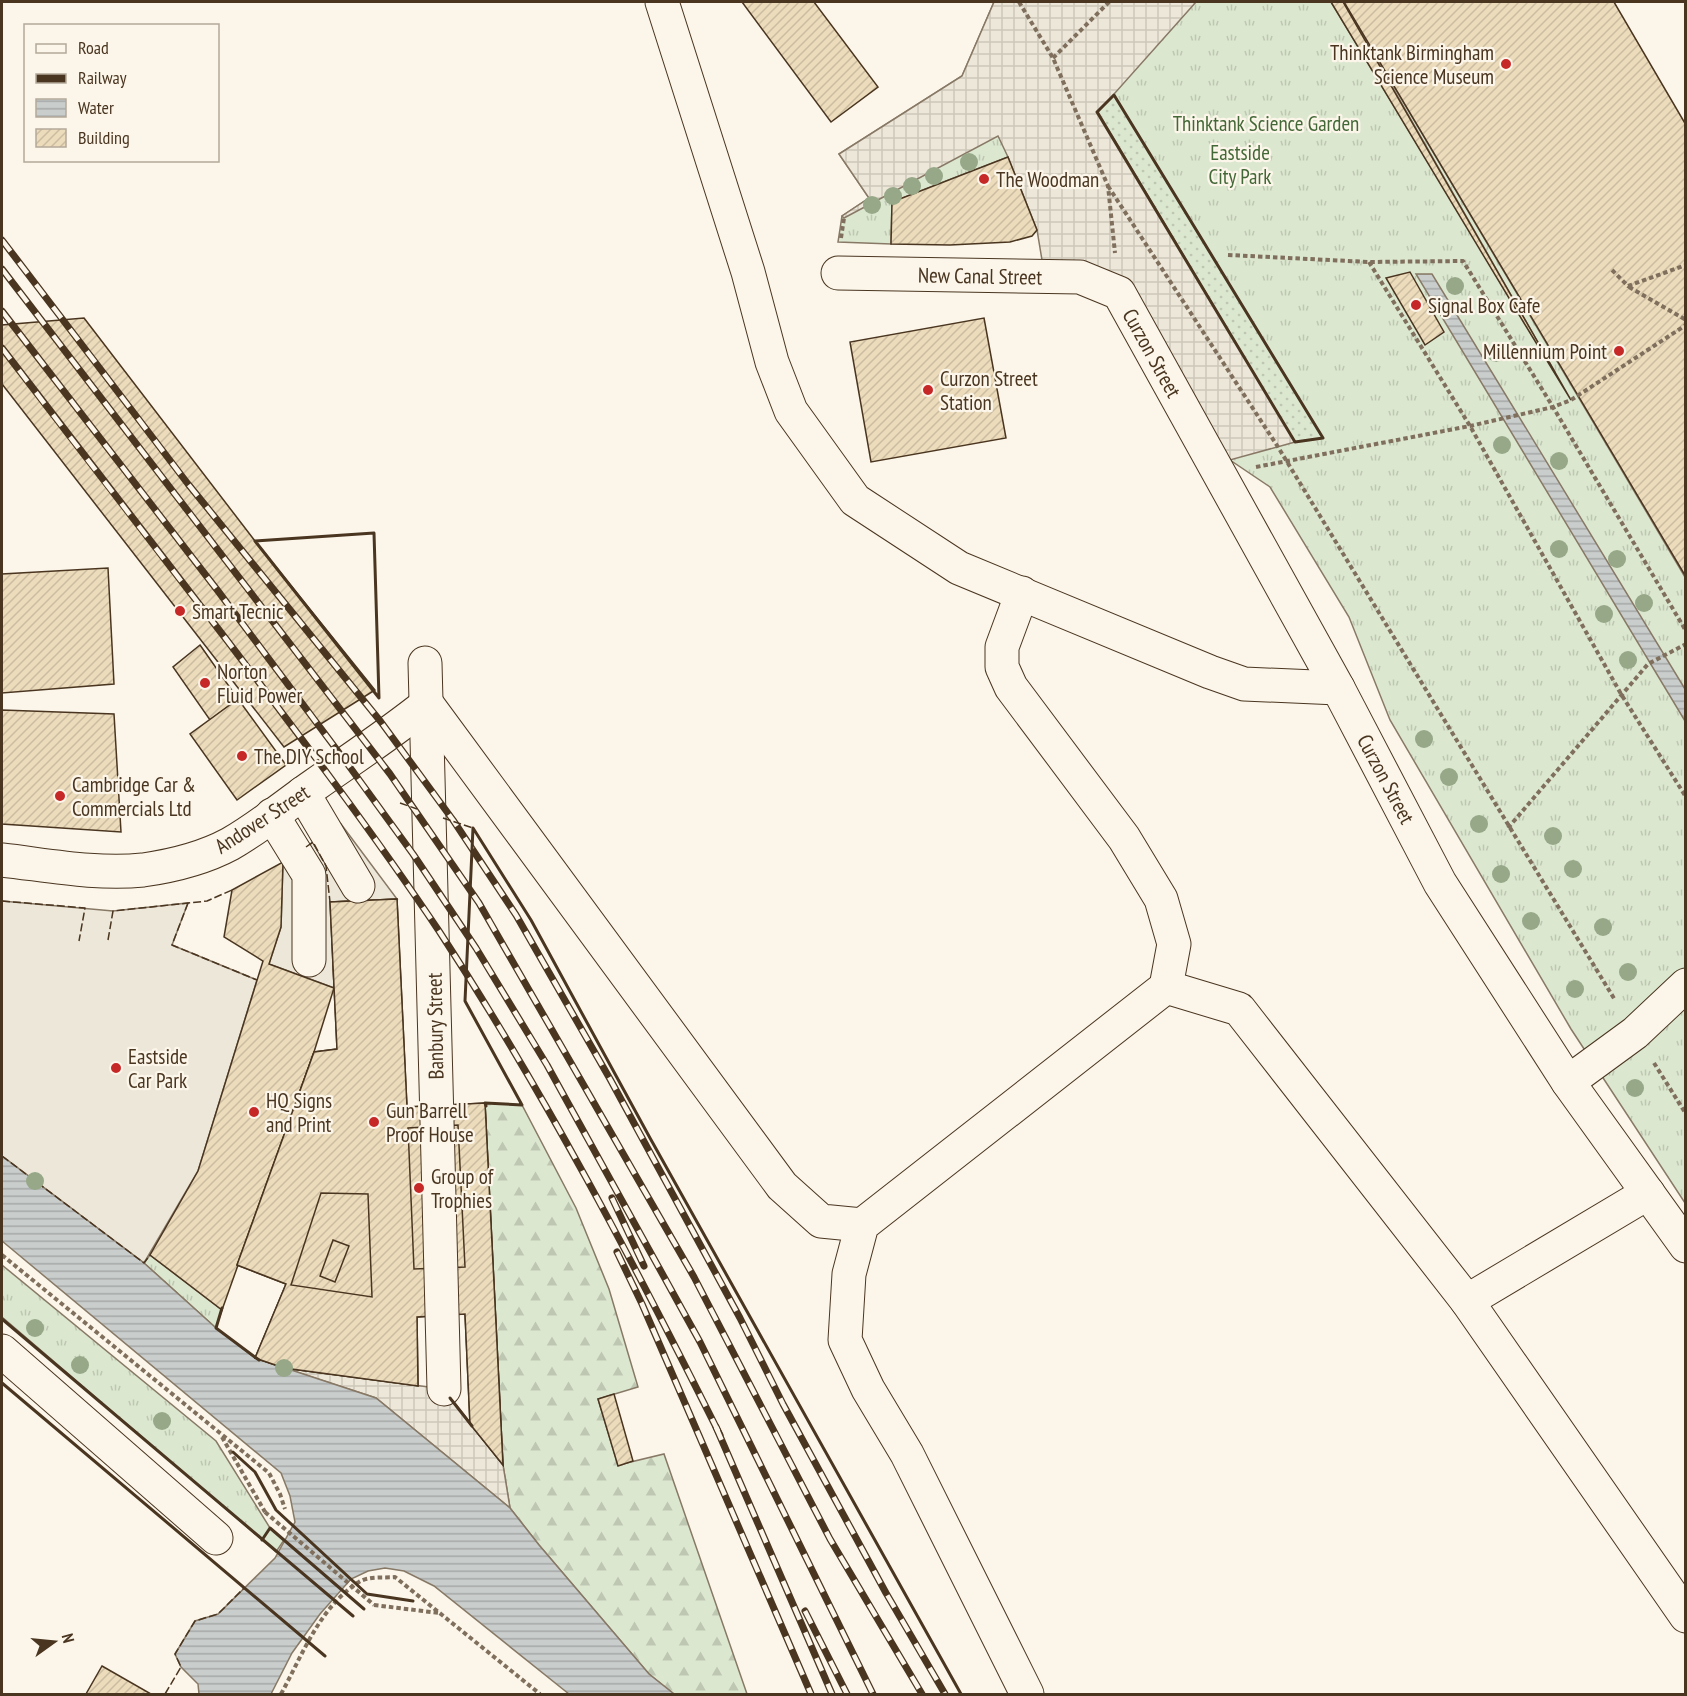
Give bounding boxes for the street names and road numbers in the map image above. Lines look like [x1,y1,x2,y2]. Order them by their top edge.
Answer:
street label: New Canal Street [918,261,1043,291]
street label: Curzon Street [1117,304,1188,402]
street label: Curzon Street [1351,730,1421,829]
street label: Andover Street [210,778,315,860]
street label: Banbury Street [421,972,449,1080]

